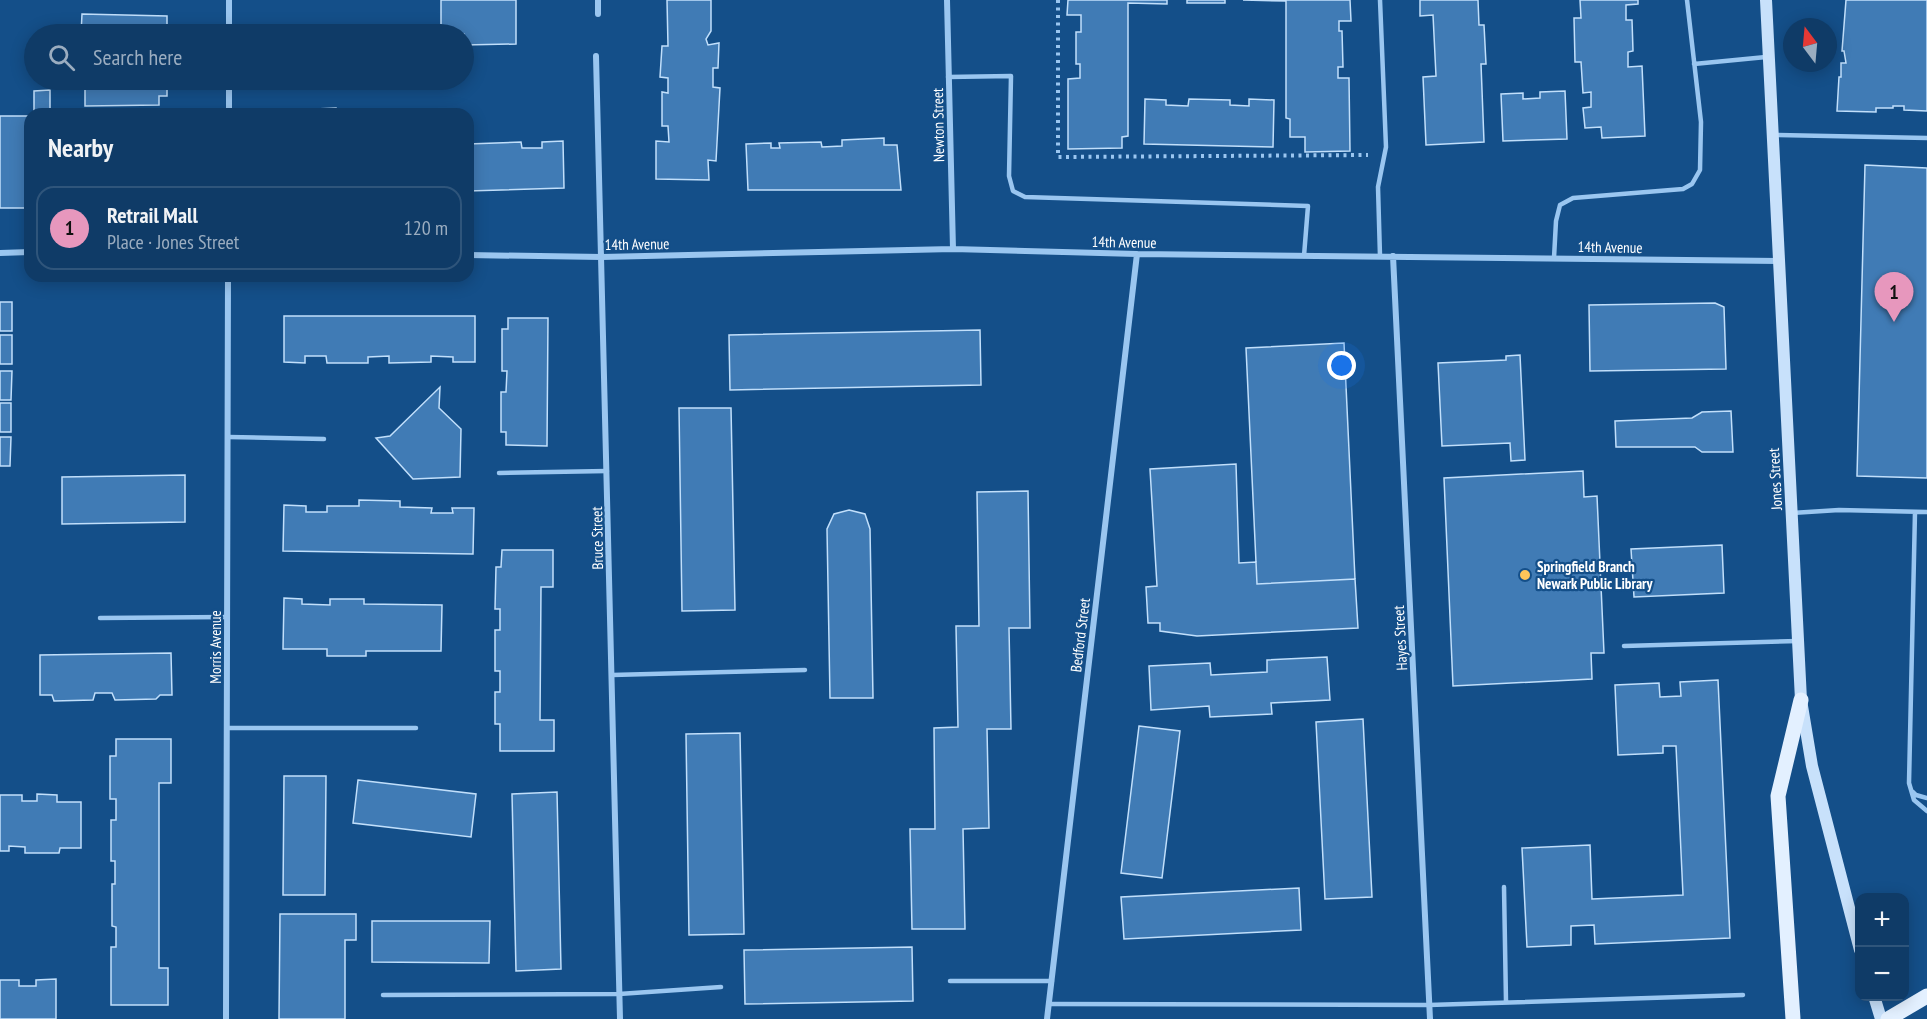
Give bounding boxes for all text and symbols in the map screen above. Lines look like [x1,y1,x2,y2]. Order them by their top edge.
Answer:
north arrow [1783,18,1837,72]
search box [24,24,474,90]
icon: search [45,41,78,74]
text: Search here [93,43,182,71]
street label: Newton Street [928,88,948,162]
text: Nearby [48,131,113,164]
text: Retrail Mall [107,201,198,229]
text: 1 [65,215,74,241]
text: 120 m [404,215,448,241]
text: Place · Jones Street [107,229,239,255]
street label: 14th Avenue [1091,232,1157,252]
street label: 14th Avenue [604,234,670,254]
street label: 14th Avenue [1577,237,1643,257]
pin: 1 [1874,272,1914,322]
your location [1327,351,1356,380]
street label: Jones Street [1764,447,1786,512]
street label: Bruce Street [587,506,607,570]
place label: Springfield Branch Newark Public Library [1537,557,1653,593]
marker: Springfield Branch Newark Public Library [1518,568,1532,582]
street label: Bedford Street [1066,597,1094,673]
street label: Hayes Street [1389,605,1411,671]
street label: Morris Avenue [206,610,225,684]
map controls [1855,893,1909,1001]
button: + [1855,893,1909,947]
button: − [1855,947,1909,1001]

